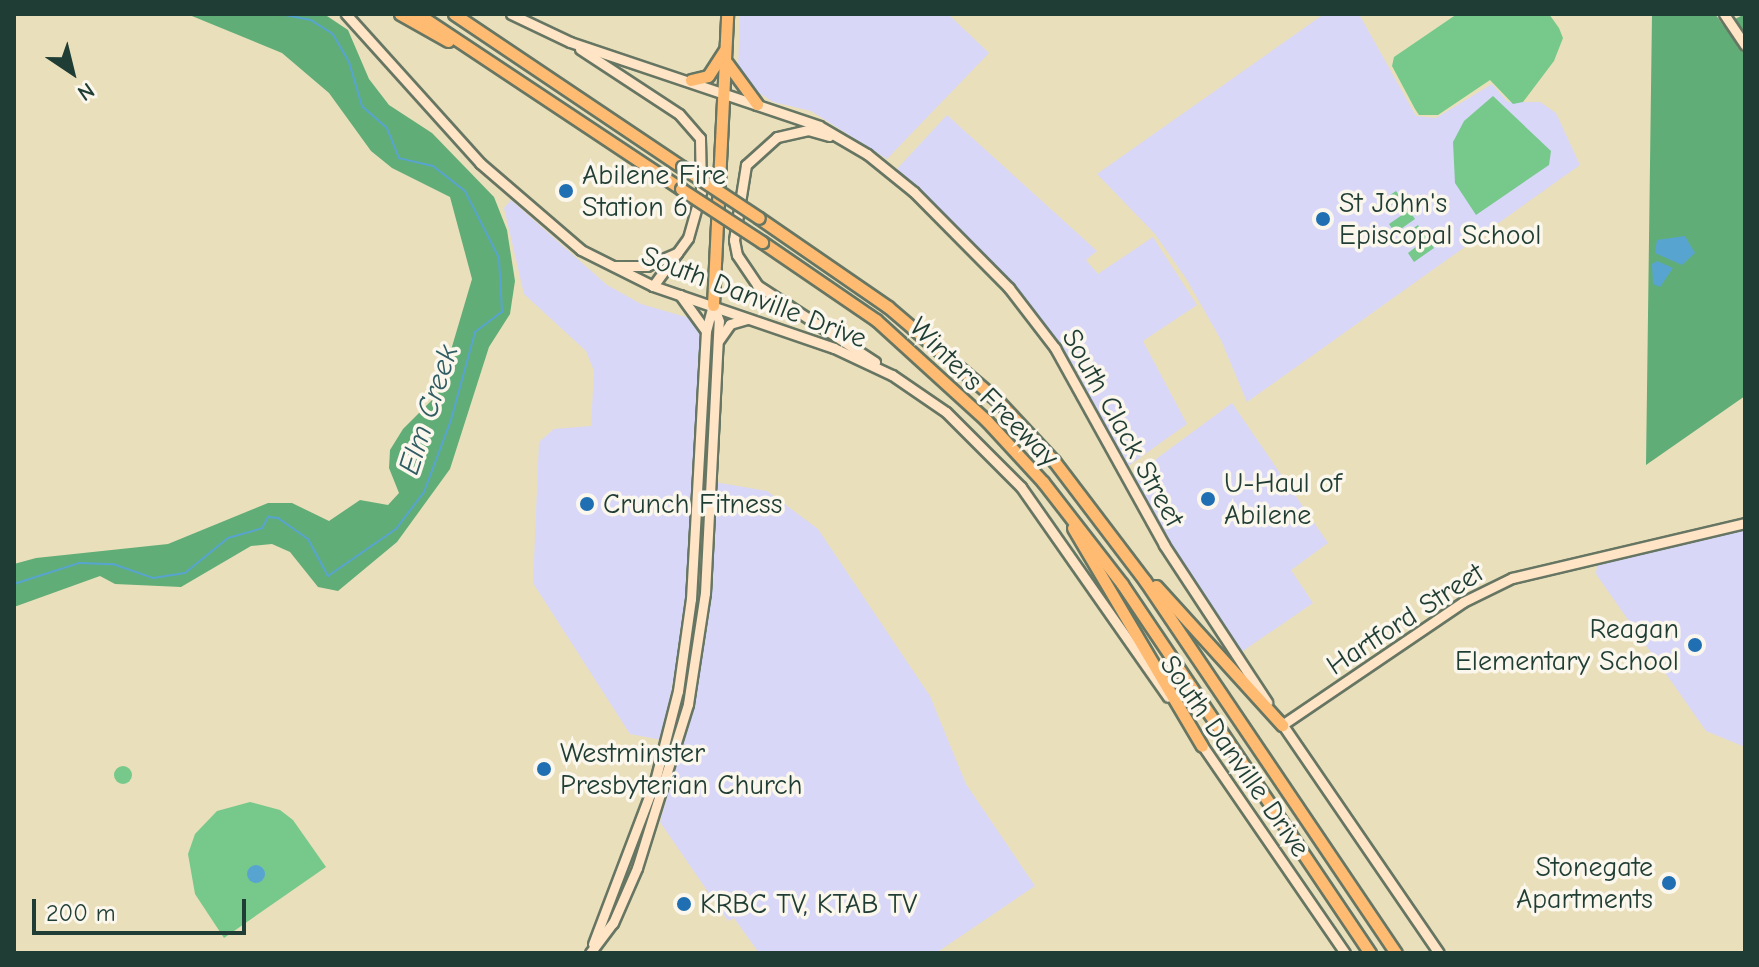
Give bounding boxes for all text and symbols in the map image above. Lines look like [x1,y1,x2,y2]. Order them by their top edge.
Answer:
north arrow [32,32,112,112]
text: N [72,77,99,106]
place label: Abilene Fire Station 6 [582,158,726,224]
marker: Abilene Fire Station 6 [557,182,575,200]
place label: St John's Episcopal School [1339,186,1541,252]
marker: St John's Episcopal School [1314,210,1332,228]
street label: South Danville Drive [637,239,871,355]
street label: Winters Freeway [902,310,1066,474]
street label: South Clack Street [1055,323,1191,533]
water label: Elm Creek [391,341,467,479]
place label: U-Haul of Abilene [1224,466,1342,532]
place label: Crunch Fitness [603,487,782,521]
marker: U-Haul of Abilene [1199,490,1217,508]
marker: Crunch Fitness [578,495,596,513]
street label: Hartford Street [1320,556,1490,682]
place label: Reagan Elementary School [1455,612,1679,678]
marker: Reagan Elementary School [1686,636,1704,654]
street label: South Danville Drive [1153,649,1317,863]
place label: Westminster Presbyterian Church [560,736,803,802]
marker: Westminster Presbyterian Church [535,760,553,778]
place label: Stonegate Apartments [1516,850,1653,916]
marker: Stonegate Apartments [1660,874,1678,892]
scale bar [36,883,250,933]
place label: KRBC TV, KTAB TV [700,887,917,921]
marker: KRBC TV, KTAB TV [675,895,693,913]
text: 200 m [46,899,116,927]

